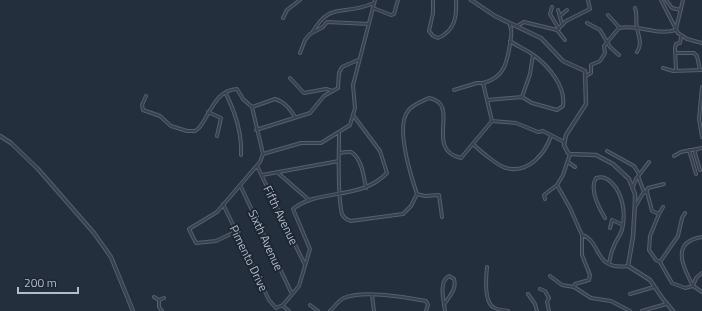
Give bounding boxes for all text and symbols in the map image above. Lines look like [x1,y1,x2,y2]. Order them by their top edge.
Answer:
street label: Fifth Avenue [258,182,304,248]
street label: Sixth Avenue [244,206,288,274]
street label: Pimento Drive [225,222,273,294]
scale bar [18,269,78,295]
text: 200 m [24,273,57,292]

